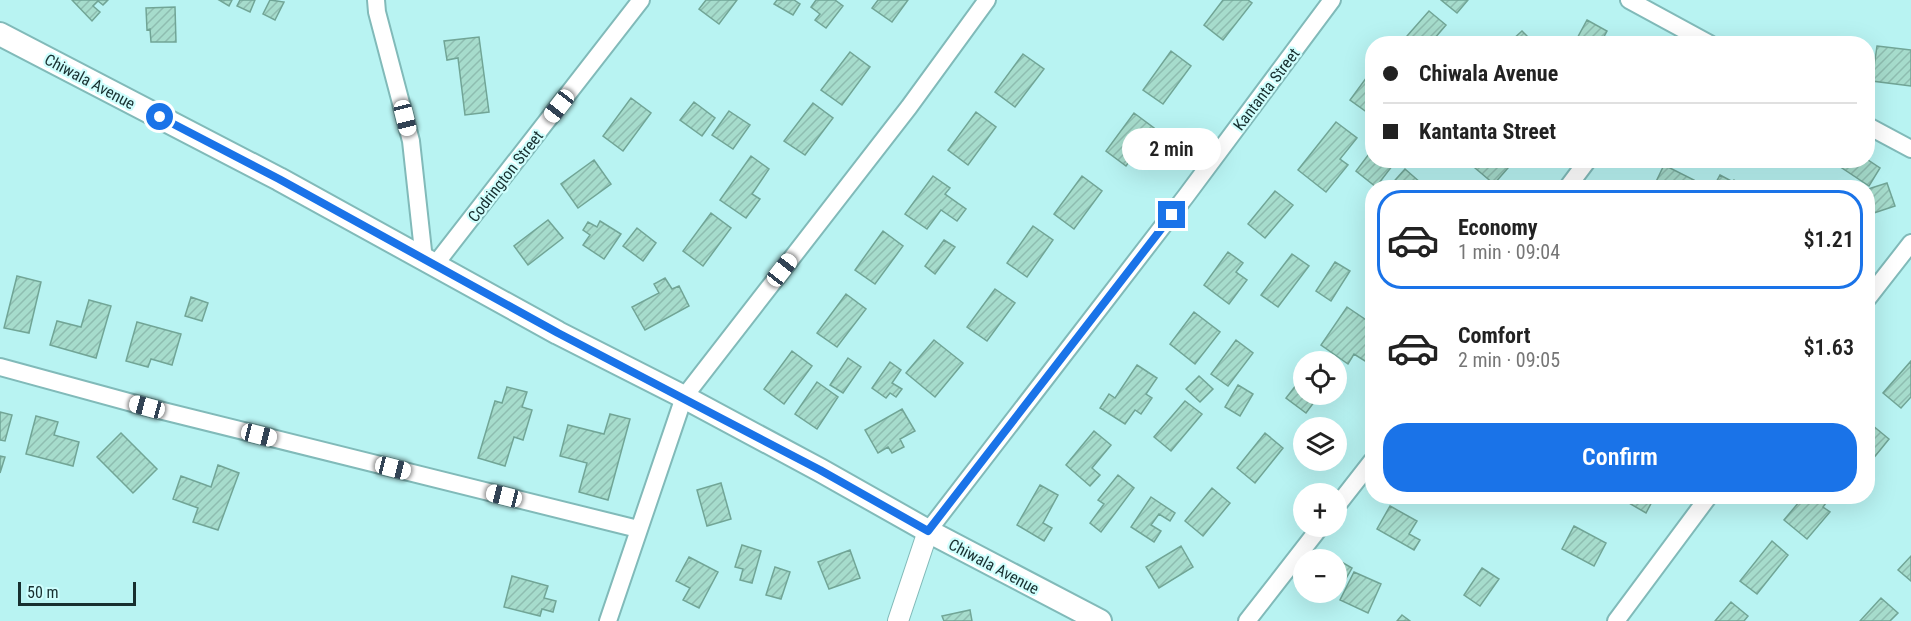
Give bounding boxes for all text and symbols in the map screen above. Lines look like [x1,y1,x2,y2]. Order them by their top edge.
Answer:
street label: Kantanta Street [1229,44,1304,134]
street label: Chiwala Avenue [41,50,138,113]
text: Chiwala Avenue [1419,61,1558,86]
car [541,86,577,126]
car [392,98,418,138]
route start [146,103,173,130]
text: Kantanta Street [1419,119,1556,144]
street label: Codrington Street [464,127,547,226]
callout: 2 min [1122,128,1222,170]
text: 2 min [1149,137,1194,161]
route end [1158,201,1185,228]
icon: car [1386,213,1440,267]
text: Economy [1458,215,1538,240]
text: $1.21 [1803,227,1854,252]
text: 1 min · 09:04 [1458,240,1560,264]
car [764,250,800,290]
icon: car [1386,321,1440,375]
text: Comfort [1458,323,1531,348]
text: $1.63 [1803,335,1854,360]
text: 2 min · 09:05 [1458,348,1560,372]
map controls [1293,351,1347,603]
button: locate [1293,351,1347,405]
car [127,394,167,420]
button: layers [1293,417,1347,471]
car [239,422,279,448]
button: Confirm [1383,423,1857,492]
car [373,455,413,481]
car [484,483,524,509]
button: + [1293,483,1347,537]
street label: Chiwala Avenue [945,535,1042,598]
button: − [1293,549,1347,603]
scale bar [18,579,136,606]
text: 50 m [27,583,59,602]

